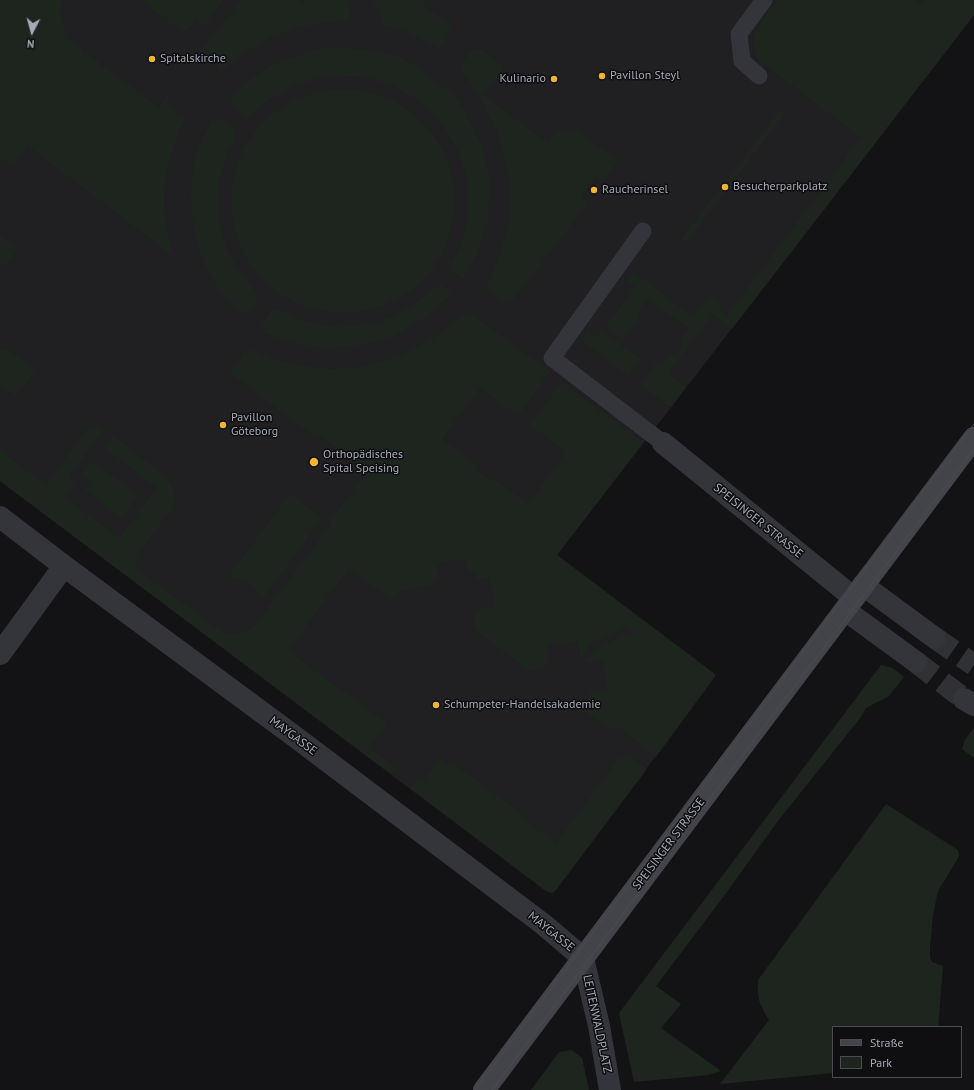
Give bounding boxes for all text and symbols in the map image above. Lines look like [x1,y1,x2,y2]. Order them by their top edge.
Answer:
north arrow [12,12,52,52]
text: N [26,37,35,51]
place label: Spitalskirche [160,52,226,66]
marker: Spitalskirche [147,54,157,64]
place label: Pavillon Steyl [610,69,680,83]
marker: Pavillon Steyl [597,71,607,81]
place label: Kulinario [500,72,546,86]
marker: Kulinario [549,74,559,84]
place label: Besucherparkplatz [733,180,827,194]
marker: Besucherparkplatz [720,182,730,192]
place label: Raucherinsel [602,183,668,197]
marker: Raucherinsel [589,185,599,195]
place label: Pavillon Göteborg [231,411,278,439]
marker: Pavillon Göteborg [218,420,228,430]
place label: Orthopädisches Spital Speising [323,448,403,476]
marker: Orthopädisches Spital Speising [308,456,320,468]
street label: SPEISINGER STRASSE [710,480,806,562]
place label: Schumpeter-Handelsakademie [444,698,601,712]
marker: Schumpeter-Handelsakademie [431,700,441,710]
street label: MAYGASSE [267,714,319,758]
street label: SPEISINGER STRASSE [630,795,708,893]
street label: MAYGASSE [525,909,577,955]
street label: LEITENWALDPLATZ [580,974,614,1074]
legend [832,1026,962,1078]
text: Straße [870,1035,904,1050]
text: Park [870,1055,892,1070]

